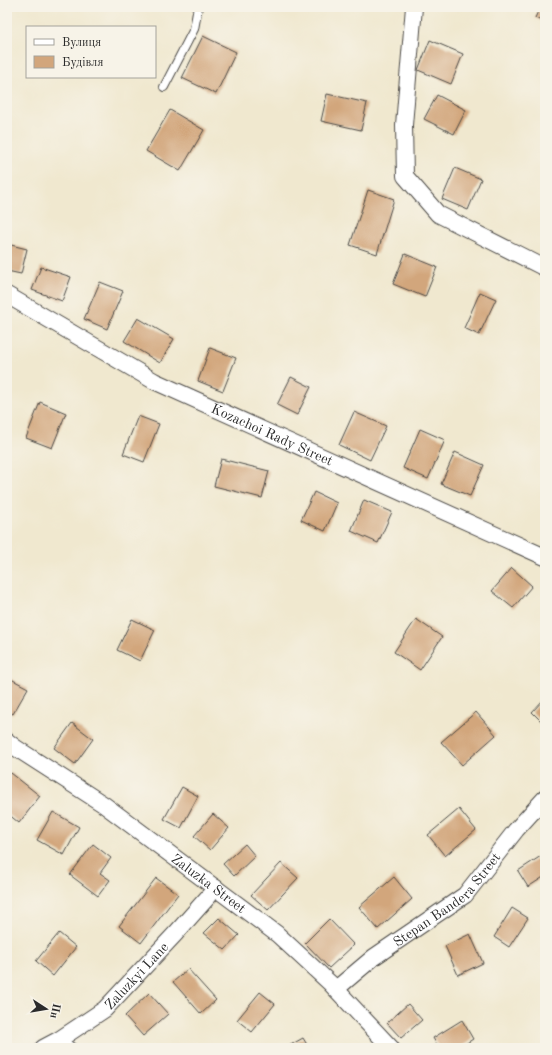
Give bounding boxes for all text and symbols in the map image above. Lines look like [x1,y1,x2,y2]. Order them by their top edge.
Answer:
legend [26,26,156,78]
text: Вулиця [62,37,101,49]
text: Будівля [62,56,104,69]
street label: Kozachoi Rady Street [209,402,335,469]
street label: Stepan Bandera Street [391,850,503,950]
street label: Zaluzka Street [169,852,248,916]
street label: Zaluzkyi Lane [102,940,171,1013]
north arrow [26,989,66,1029]
text: Пн [47,1002,61,1019]

